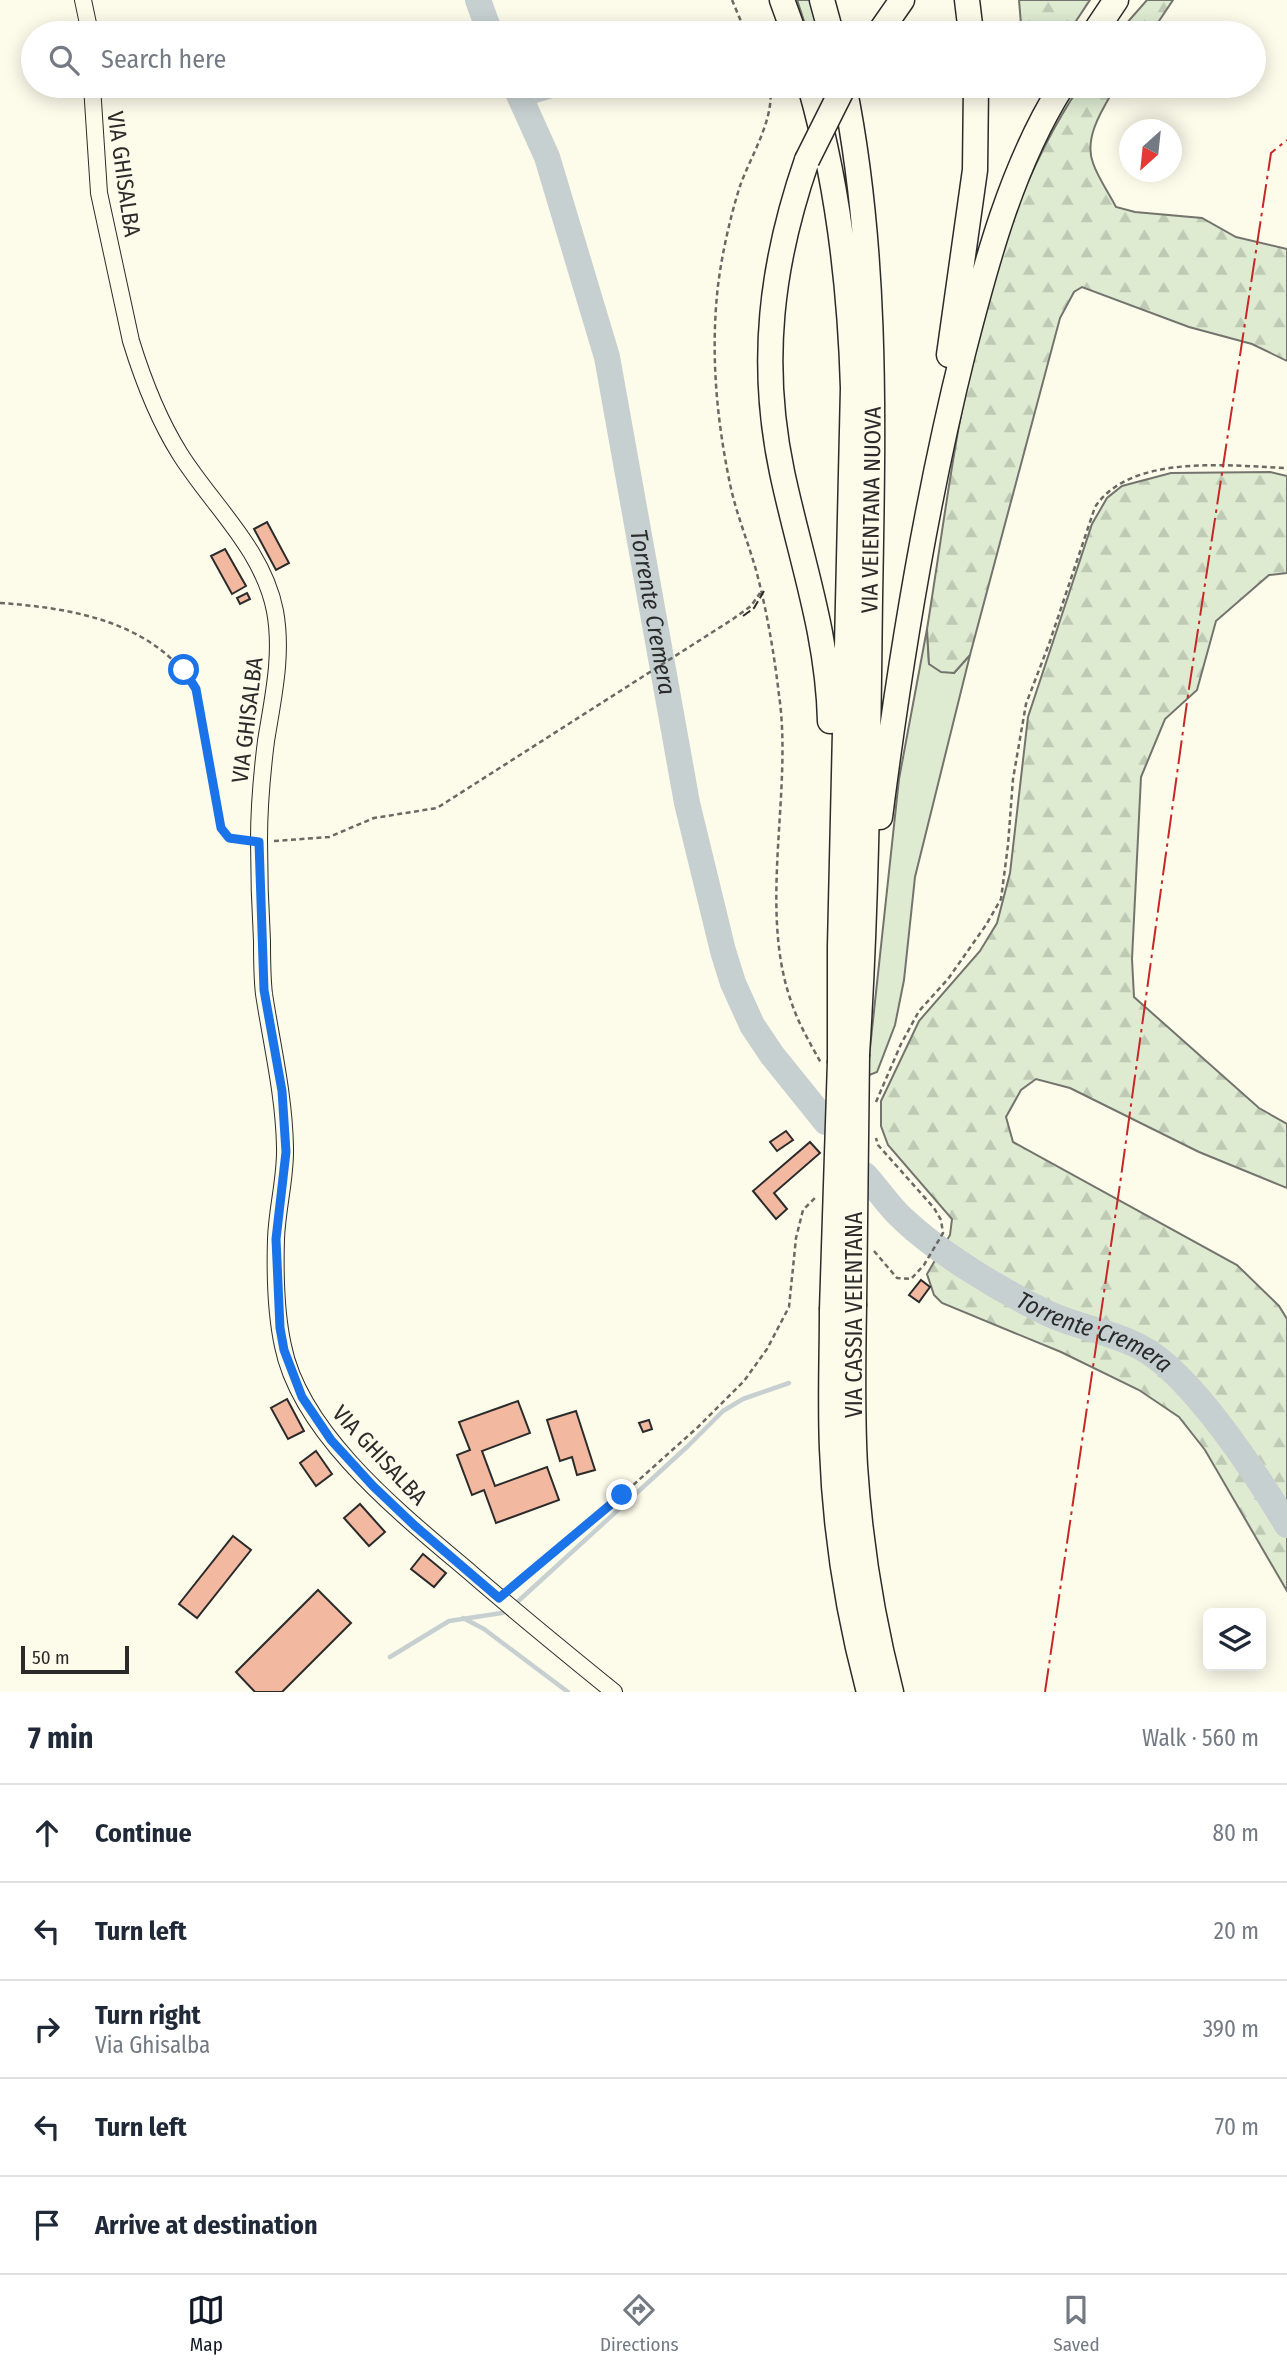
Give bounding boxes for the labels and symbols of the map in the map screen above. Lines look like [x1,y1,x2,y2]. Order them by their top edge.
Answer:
street label: VIA GHISALBA [101,109,147,239]
north arrow [1119,119,1182,182]
street label: VIA VEIENTANA NUOVA [855,406,887,614]
water label: Torrente Cremera [624,527,681,697]
route start [168,654,199,685]
street label: VIA GHISALBA [225,655,269,785]
street label: VIA CASSIA VEIENTANA [840,1212,868,1418]
water label: Torrente Cremera [1012,1286,1178,1378]
street label: VIA GHISALBA [327,1399,433,1511]
route end [606,1479,637,1510]
scale bar [21,1643,130,1675]

